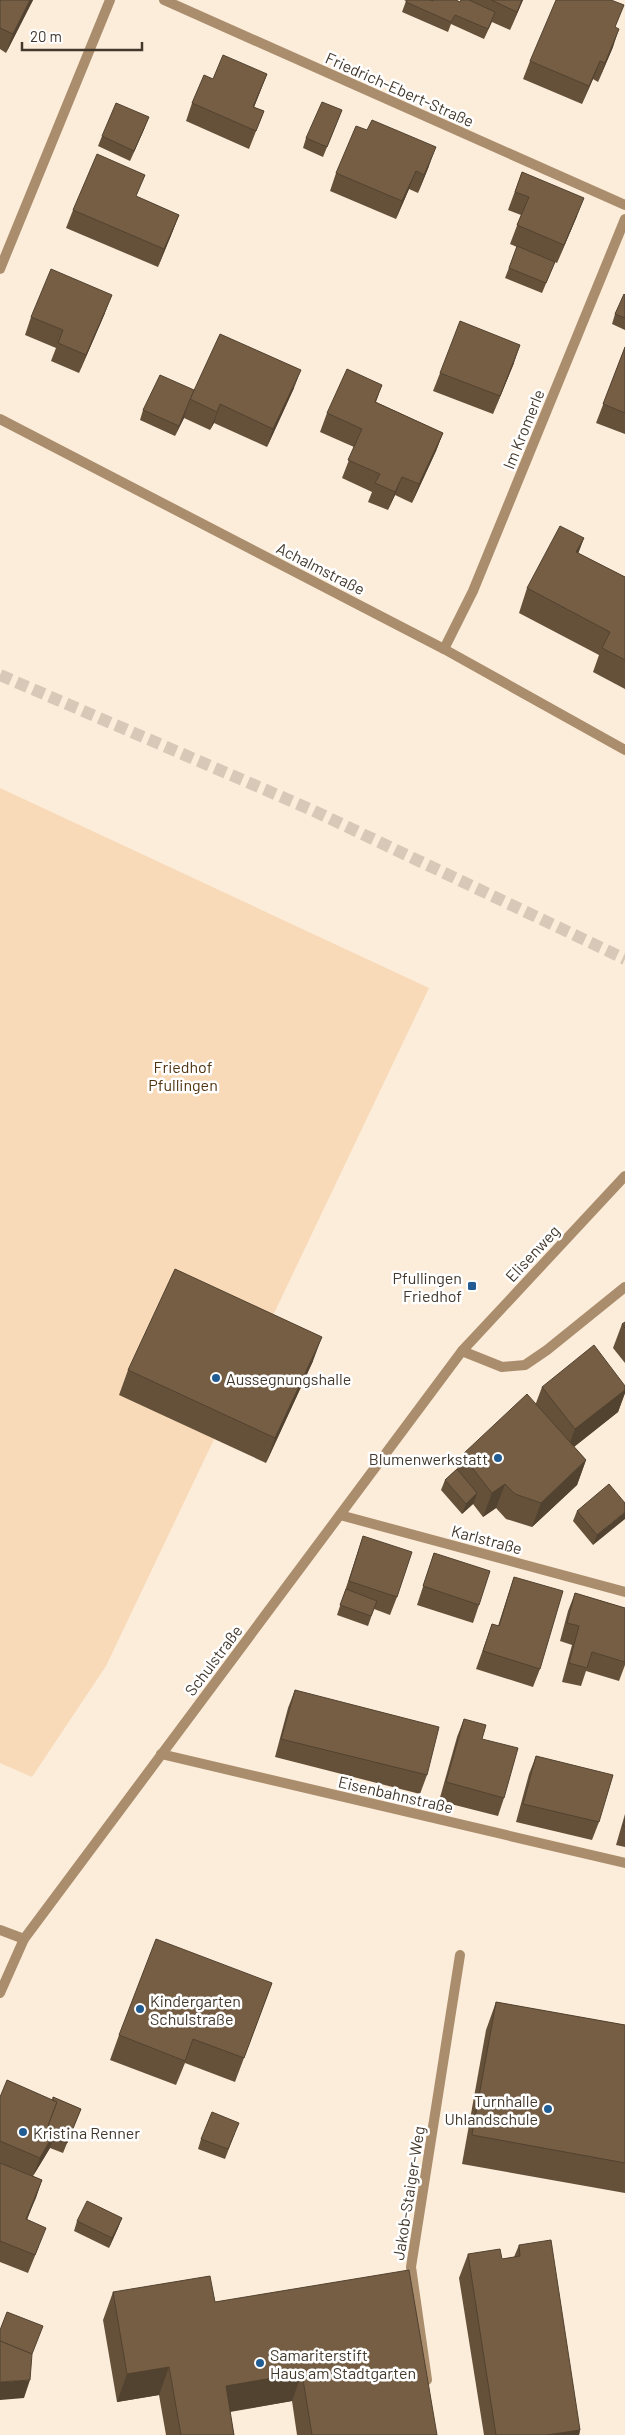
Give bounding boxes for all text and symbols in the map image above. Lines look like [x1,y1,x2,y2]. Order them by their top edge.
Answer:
scale bar [22,20,142,52]
text: 20 m [30,27,62,45]
street label: Friedrich-Ebert-Straße [323,48,477,130]
street label: Im Kromerle [498,386,548,472]
street label: Achalmstraße [274,538,368,598]
park label: Friedhof Pfullingen [148,1057,218,1094]
street label: Elisenweg [501,1221,563,1285]
place label: Pfullingen Friedhof [392,1268,462,1305]
marker: Pfullingen Friedhof [466,1280,478,1292]
place label: Aussegnungshalle [226,1369,351,1388]
marker: Aussegnungshalle [210,1372,222,1384]
place label: Blumenwerkstatt [369,1449,488,1468]
marker: Blumenwerkstatt [492,1452,504,1464]
street label: Karlstraße [450,1520,524,1558]
street label: Schulstraße [180,1621,246,1699]
street label: Eisenbahnstraße [337,1772,455,1816]
place label: Kindergarten Schulstraße [150,1991,241,2028]
marker: Kindergarten Schulstraße [134,2003,146,2015]
place label: Turnhalle Uhlandschule [444,2091,538,2128]
marker: Turnhalle Uhlandschule [542,2103,554,2115]
place label: Kristina Renner [33,2123,140,2142]
street label: Jakob-Staiger-Weg [388,2125,428,2261]
marker: Kristina Renner [17,2126,29,2138]
place label: Samariterstift Haus am Stadtgarten [270,2345,416,2382]
marker: Samariterstift Haus am Stadtgarten [254,2357,266,2369]

